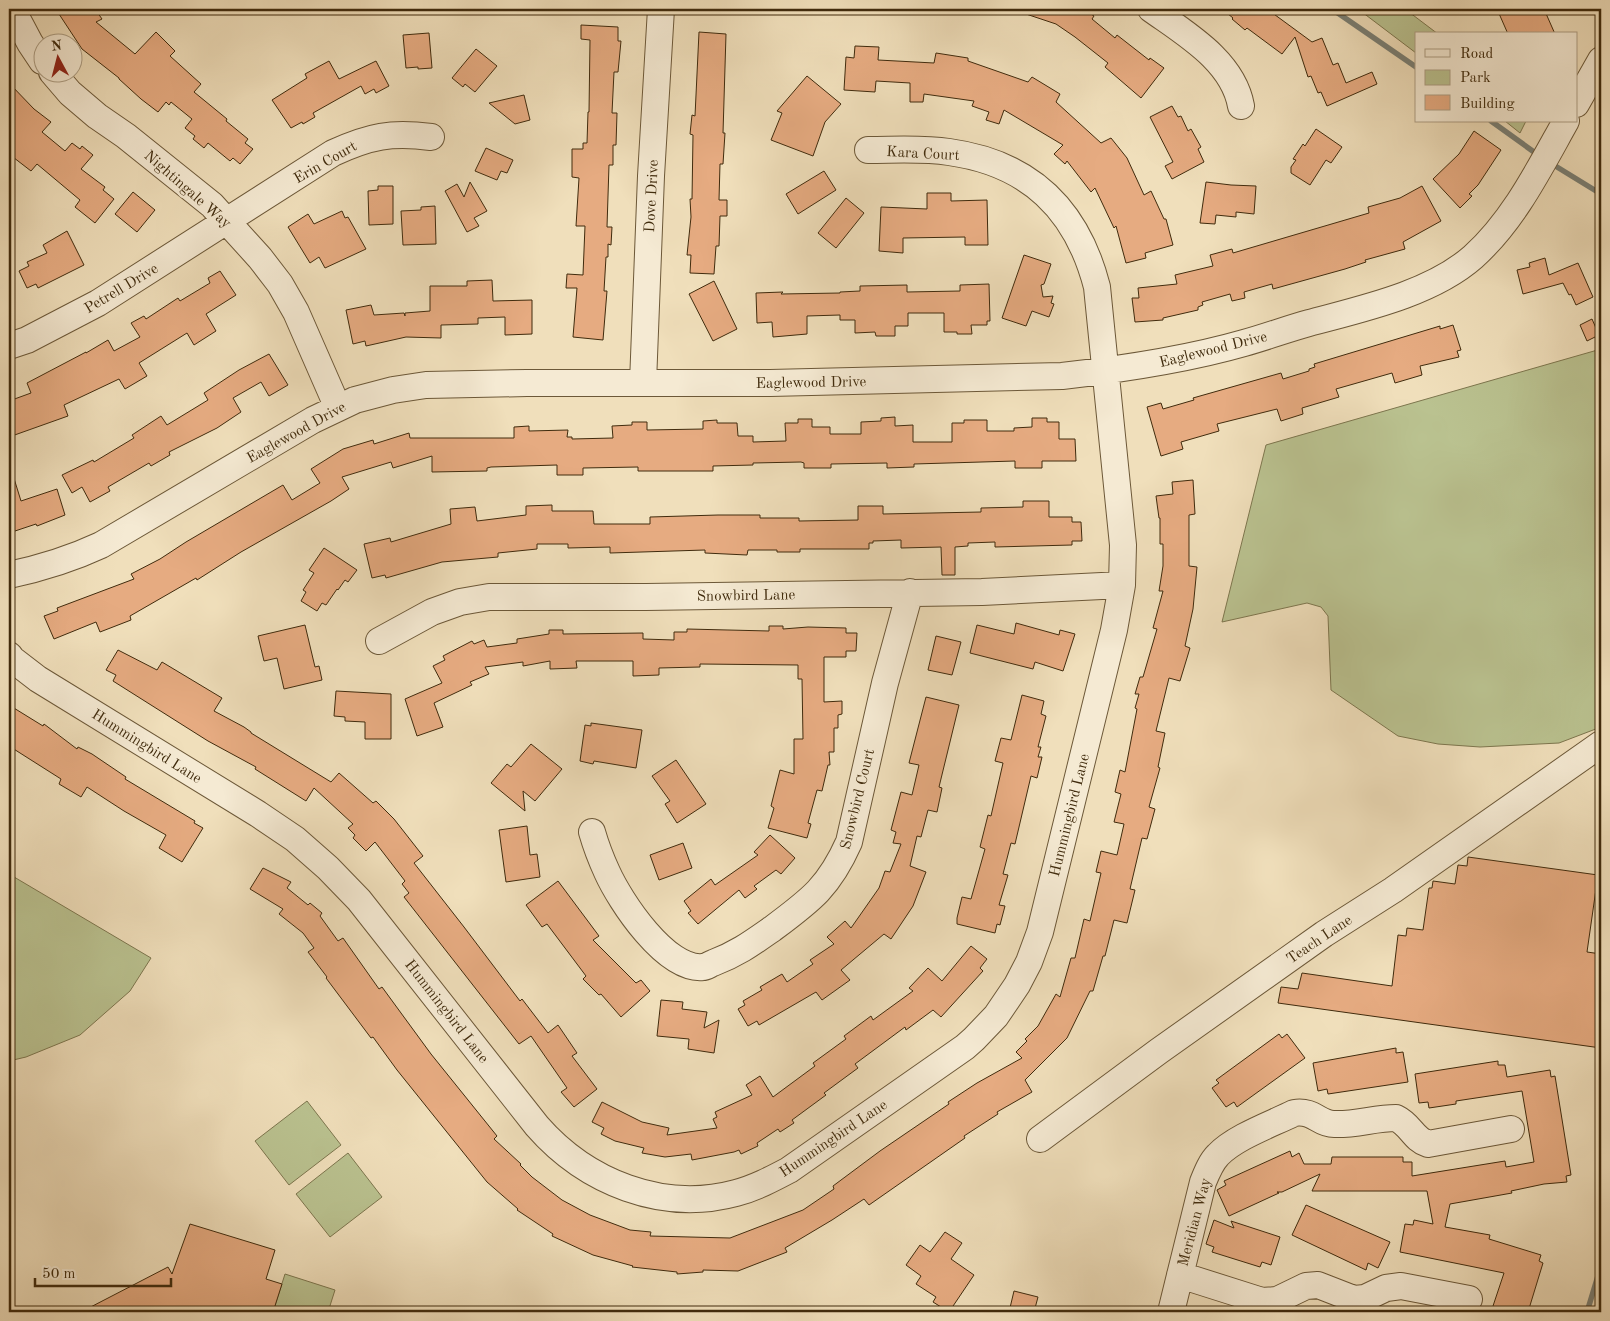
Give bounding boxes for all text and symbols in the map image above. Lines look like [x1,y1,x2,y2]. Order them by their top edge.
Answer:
north arrow [32,32,82,82]
legend [1415,32,1578,122]
text: N [50,38,63,54]
text: Road [1460,47,1494,62]
text: Park [1460,71,1491,86]
text: Building [1460,97,1515,112]
street label: Erin Court [292,139,360,187]
street label: Kara Court [886,145,960,164]
street label: Nightingale Way [141,148,233,232]
street label: Dove Drive [643,159,662,233]
street label: Petrell Drive [82,261,161,317]
street label: Eaglewood Drive [1158,330,1269,371]
street label: Eaglewood Drive [756,375,867,392]
street label: Eaglewood Drive [245,400,349,467]
street label: Snowbird Lane [697,588,796,605]
street label: Hummingbird Lane [89,707,204,787]
street label: Snowbird Court [839,748,878,851]
street label: Hummingbird Lane [1048,752,1093,878]
street label: Teach Lane [1284,913,1355,968]
street label: Hummingbird Lane [401,958,491,1066]
street label: Hummingbird Lane [777,1098,890,1181]
street label: Meridian Way [1176,1176,1215,1268]
scale bar [35,1256,171,1288]
text: 50 m [42,1267,76,1282]

